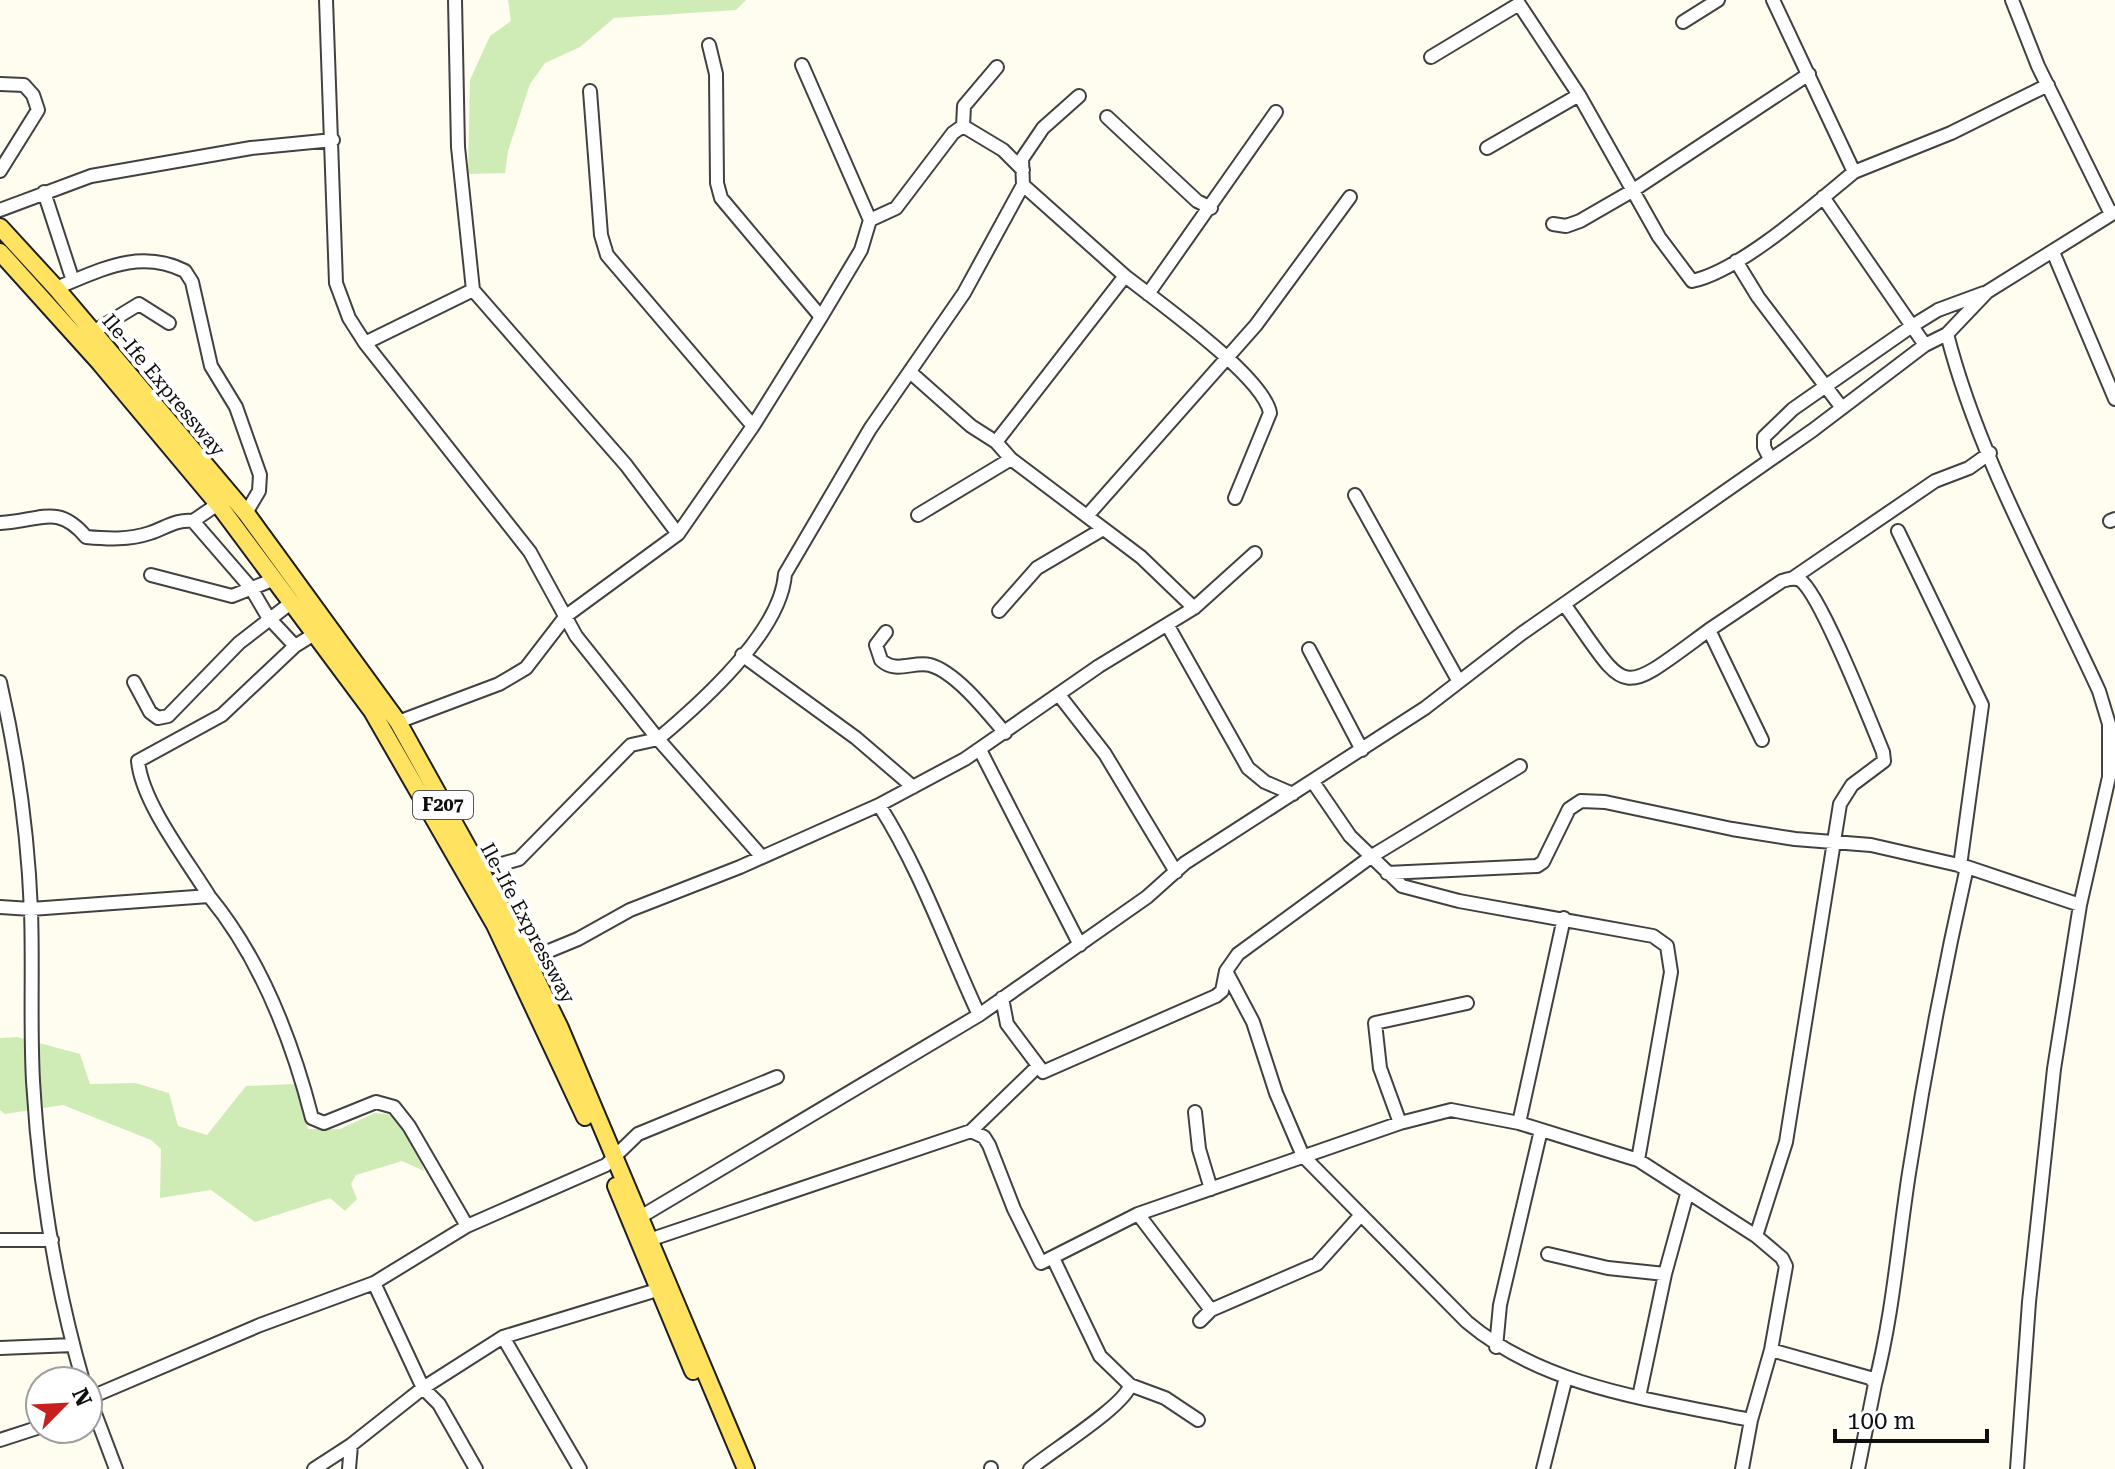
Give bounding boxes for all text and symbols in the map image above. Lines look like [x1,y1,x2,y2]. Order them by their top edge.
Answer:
street label: Ile-Ife Expressway [97,309,231,461]
road number: F207 [413,791,473,819]
street label: Ile-Ife Expressway [476,839,581,1008]
north arrow [24,1365,104,1445]
text: N [67,1384,97,1410]
scale bar [1835,1393,1987,1443]
text: 100 m [1847,1407,1915,1435]

